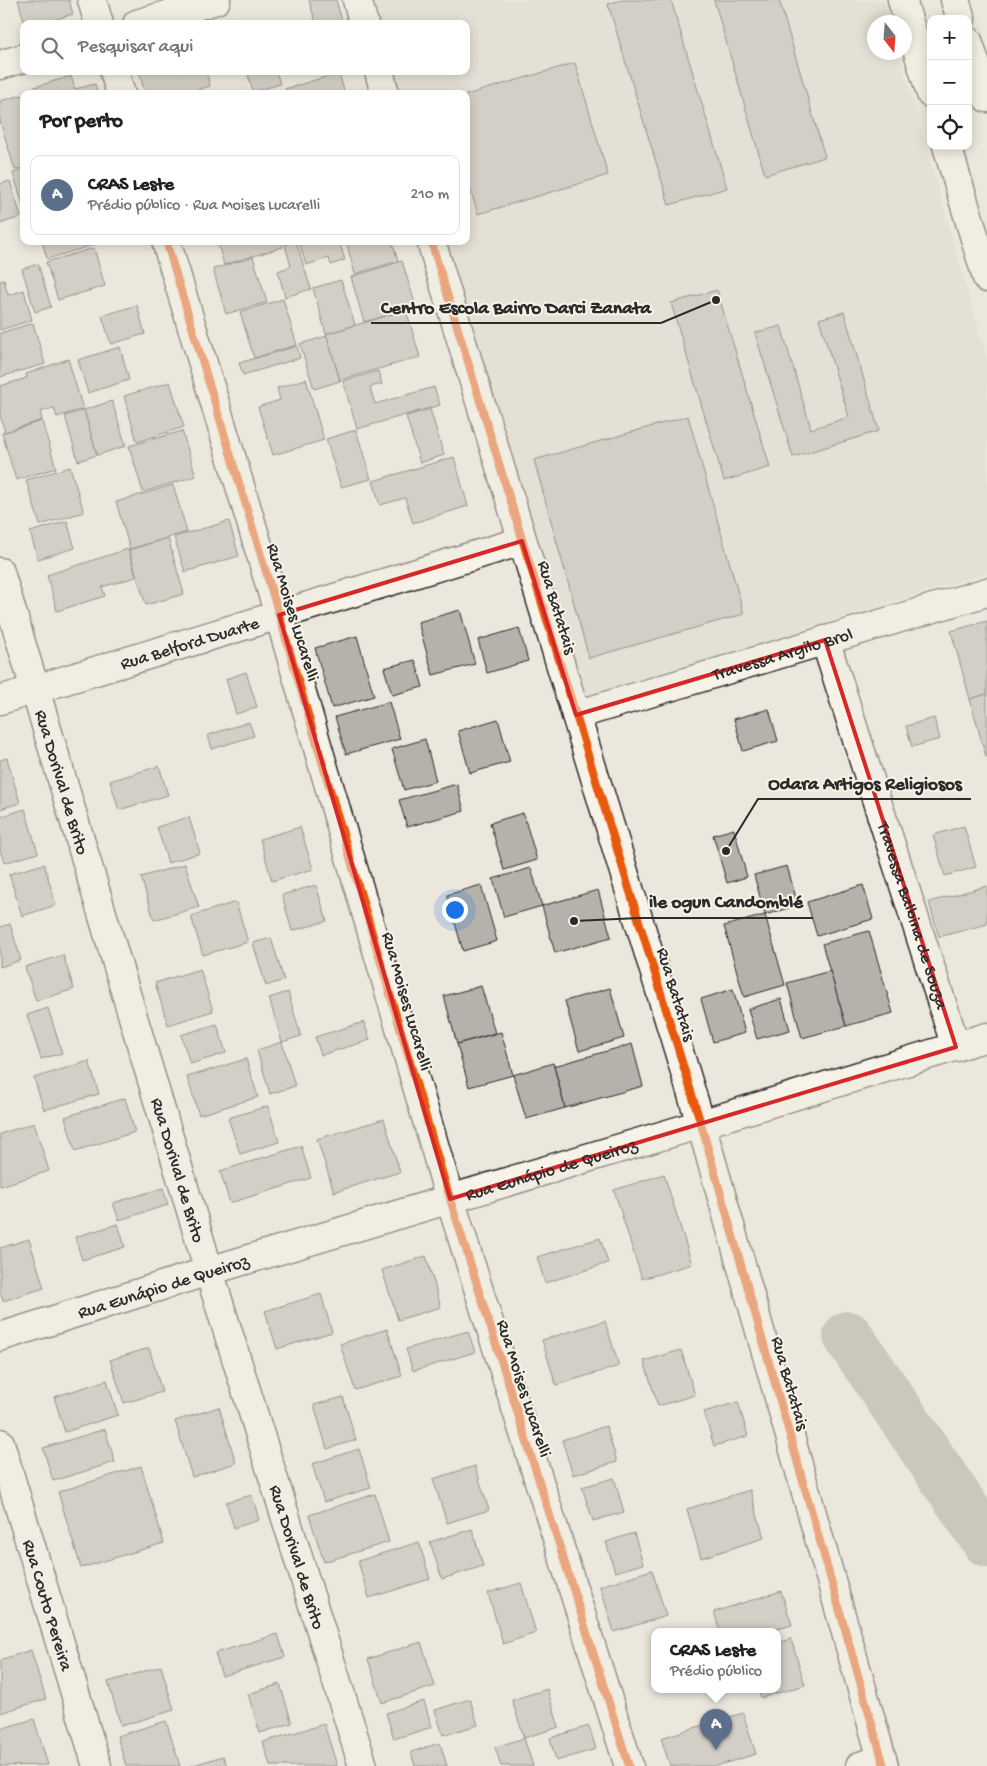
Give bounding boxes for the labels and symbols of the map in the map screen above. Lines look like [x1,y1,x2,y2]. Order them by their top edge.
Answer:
north arrow [867,15,912,60]
callout: Centro Escola Bairro Darci Zanata [371,289,661,323]
text: Centro Escola Bairro Darci Zanata [380,298,652,321]
street label: Rua Moises Lucarelli [261,541,323,684]
street label: Rua Batatais [531,558,580,658]
street label: Rua Belford Duarte [118,613,263,676]
street label: Travessa Argilo Brol [709,625,856,687]
street label: Rua Dorival de Brito [29,708,92,857]
callout: Odara Artigos Religiosos [758,765,971,799]
text: Odara Artigos Religiosos [768,774,963,797]
street label: Travessa Balbina de Souza [871,819,951,1013]
callout: ile ogun Candomblé [639,884,813,918]
text: ile ogun Candomblé [649,892,804,915]
your location [442,897,468,923]
street label: Rua Moises Lucarelli [376,930,435,1074]
street label: Rua Batatais [650,945,699,1045]
street label: Rua Dorival de Brito [145,1096,208,1245]
street label: Rua Eunápio de Queiroz [463,1135,641,1207]
street label: Rua Eunápio de Queiroz [76,1251,253,1325]
street label: Rua Moises Lucarelli [490,1317,555,1460]
street label: Rua Batatais [765,1334,812,1434]
street label: Rua Dorival de Brito [263,1483,328,1632]
street label: Rua Couto Pereira [17,1537,76,1675]
pin: A [700,1709,732,1750]

